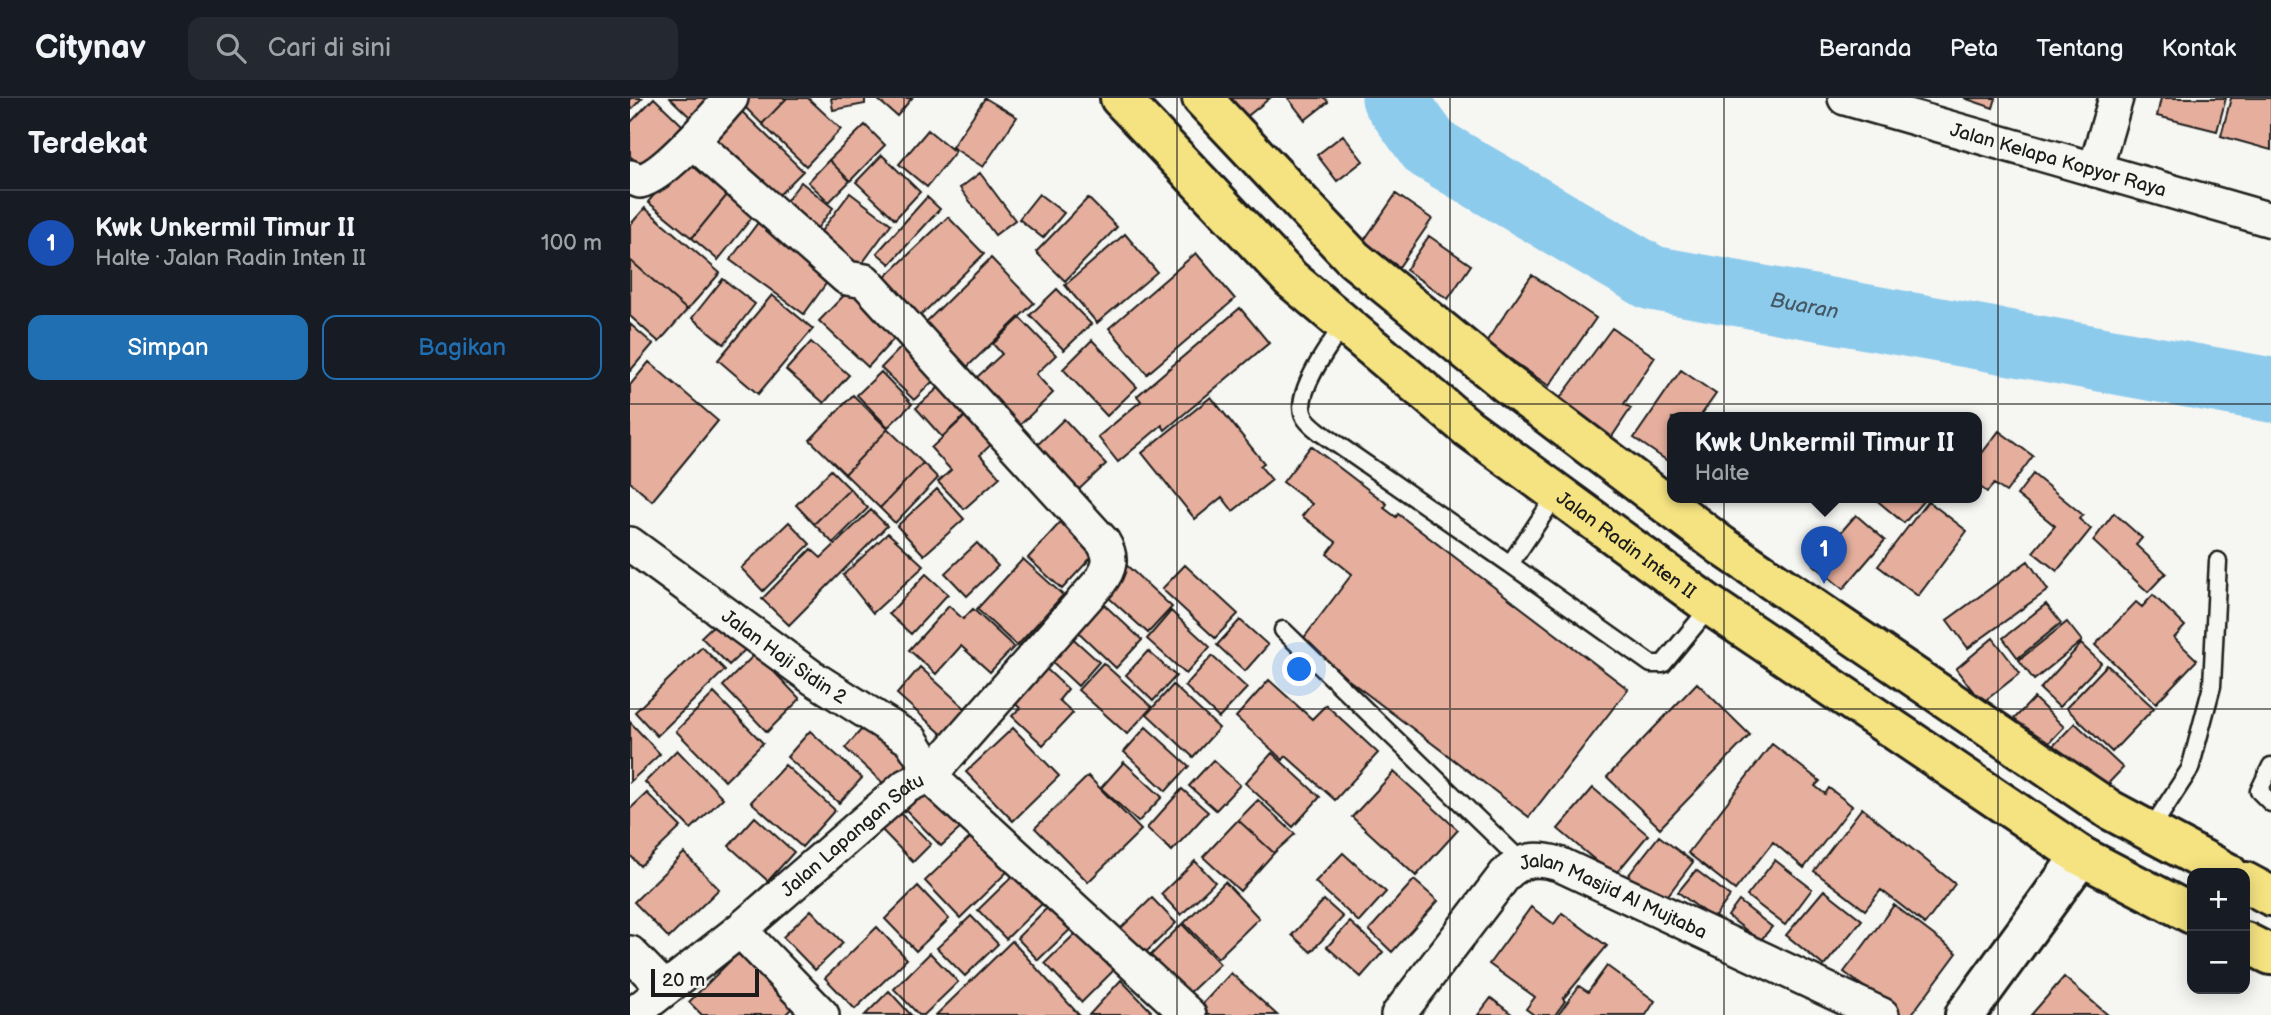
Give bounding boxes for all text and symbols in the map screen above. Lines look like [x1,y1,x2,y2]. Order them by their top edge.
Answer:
search box [188,17,678,80]
text: Citynav [35,28,146,68]
icon: search [212,29,250,67]
text: Cari di sini [268,33,391,64]
text: Beranda [1818,34,1912,63]
text: Peta [1950,34,1998,63]
text: Tentang [2036,34,2124,63]
text: Kontak [2162,34,2236,63]
street label: Jalan Kelapa Kopyor Raya [1947,119,2169,202]
text: Terdekat [28,126,147,162]
text: Kwk Unkermil Timur II [95,213,355,244]
text: 1 [46,229,56,257]
text: 100 m [541,229,602,257]
text: Halte · Jalan Radin Inten II [95,244,366,272]
water label: Buaran [1768,288,1841,325]
button: Simpan [28,315,308,380]
button: Bagikan [322,315,602,380]
popup [1667,412,1982,503]
text: Kwk Unkermil Timur II [1694,428,1955,459]
text: Halte [1694,459,1749,487]
street label: Jalan Radin Inten II [1551,487,1700,604]
pin: 1 [1801,526,1847,584]
street label: Jalan Haji Sidin 2 [717,605,851,710]
your location [1282,652,1316,686]
street label: Jalan Lapangan Satu [777,769,928,902]
street label: Jalan Masjid Al Mujtaba [1517,850,1710,945]
map controls [2187,868,2250,994]
button: + [2187,868,2250,931]
button: − [2187,931,2250,994]
scale bar [651,966,760,998]
text: 20 m [662,969,705,992]

